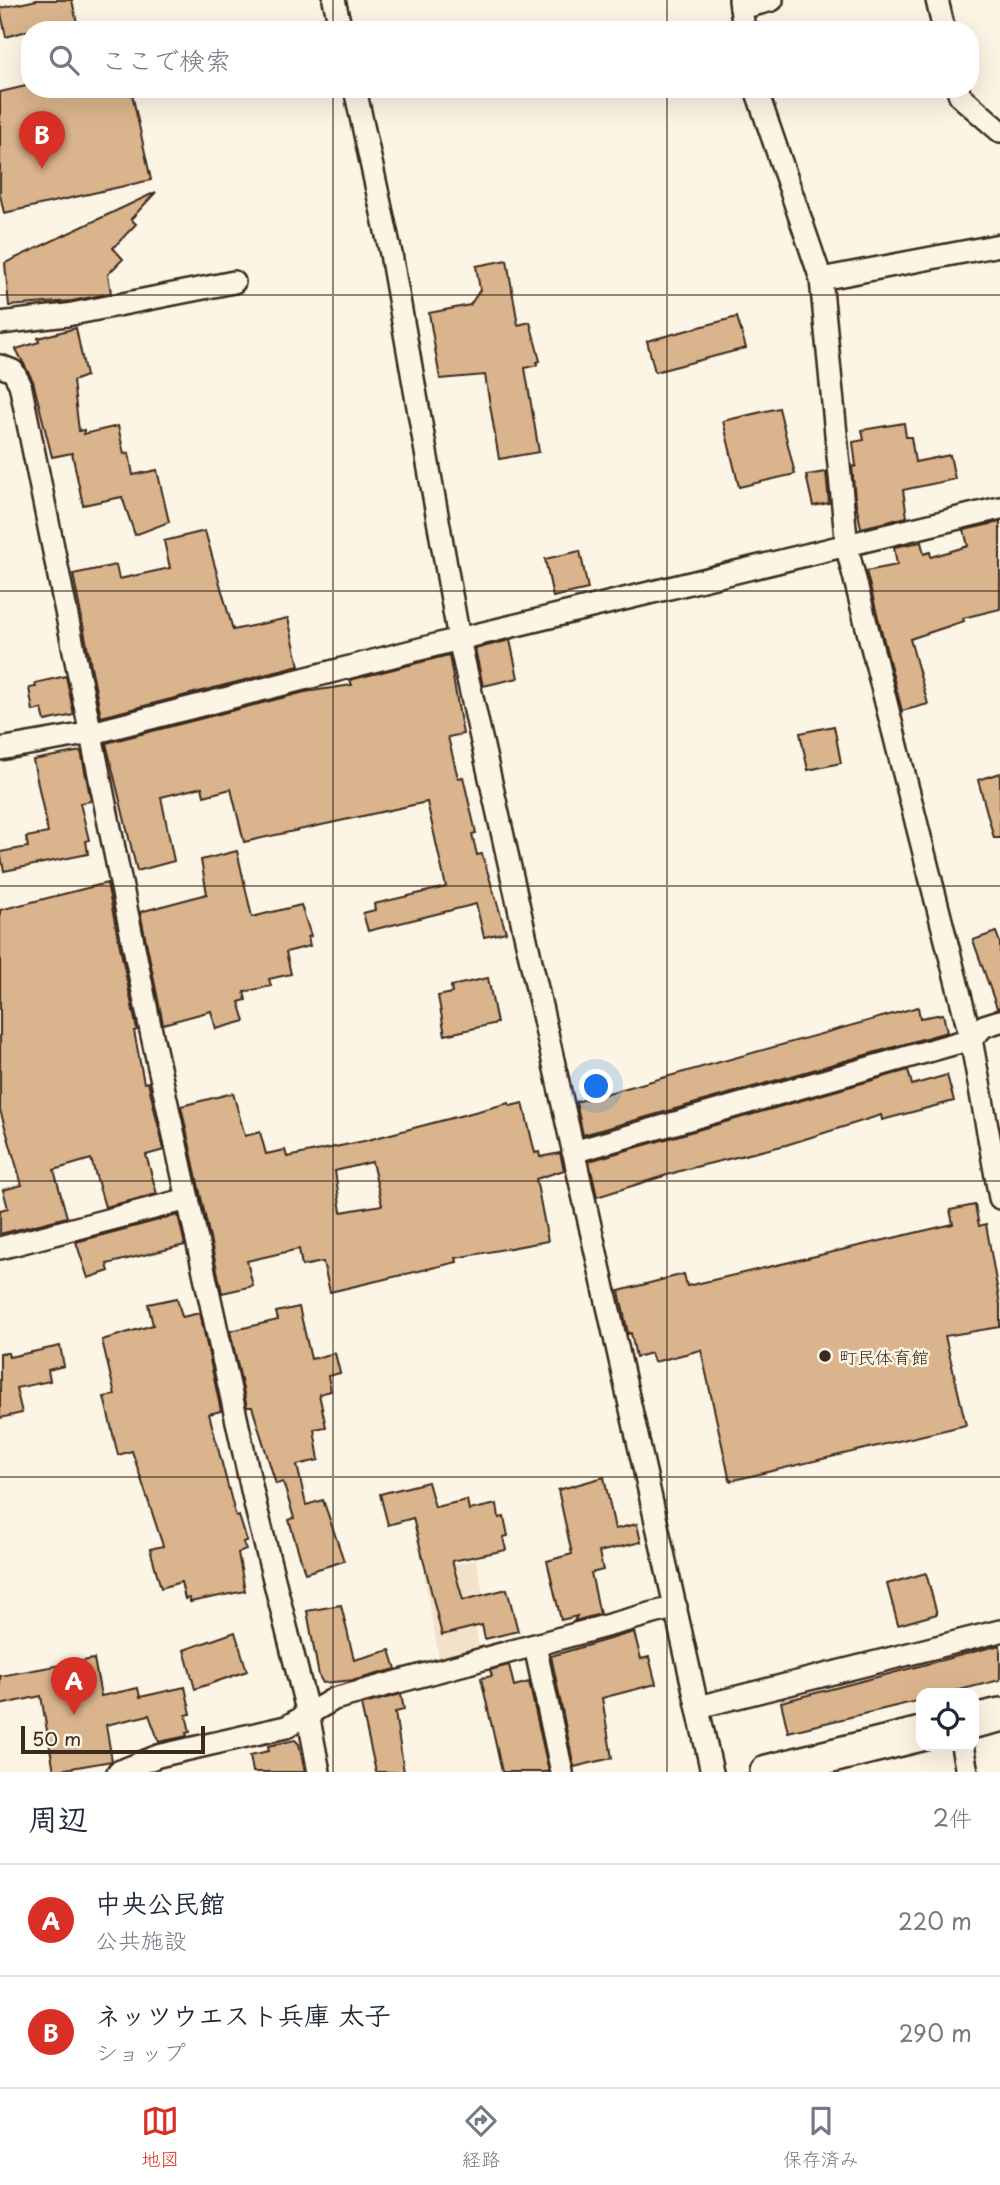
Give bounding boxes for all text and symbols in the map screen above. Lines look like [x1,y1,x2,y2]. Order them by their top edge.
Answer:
search box [21,21,979,98]
text: ここで検索 [101,40,231,79]
icon: search [45,41,83,79]
pin: B [19,111,65,169]
your location [579,1069,613,1103]
place label: 町民体育館 [839,1343,929,1370]
marker: 町民体育館 [817,1348,833,1364]
pin: A [51,1657,97,1715]
map controls [916,1688,979,1751]
button: locate [916,1688,979,1751]
scale bar [21,1723,205,1755]
text: 50 m [32,1724,81,1752]
text: 周辺 [28,1795,88,1840]
text: 2件 [933,1800,972,1835]
text: 中央公民館 [95,1883,225,1922]
text: A [42,1903,60,1938]
text: 220 m [898,1903,972,1938]
text: 公共施設 [95,1922,187,1957]
text: ネッツウエスト兵庫 太子 [95,1995,390,2034]
text: B [43,2015,59,2050]
text: 290 m [899,2015,972,2050]
text: ショップ [95,2034,186,2069]
tab: 地図 [141,2102,179,2172]
tab: 経路 [462,2102,500,2172]
tab: 保存済み [783,2102,859,2172]

